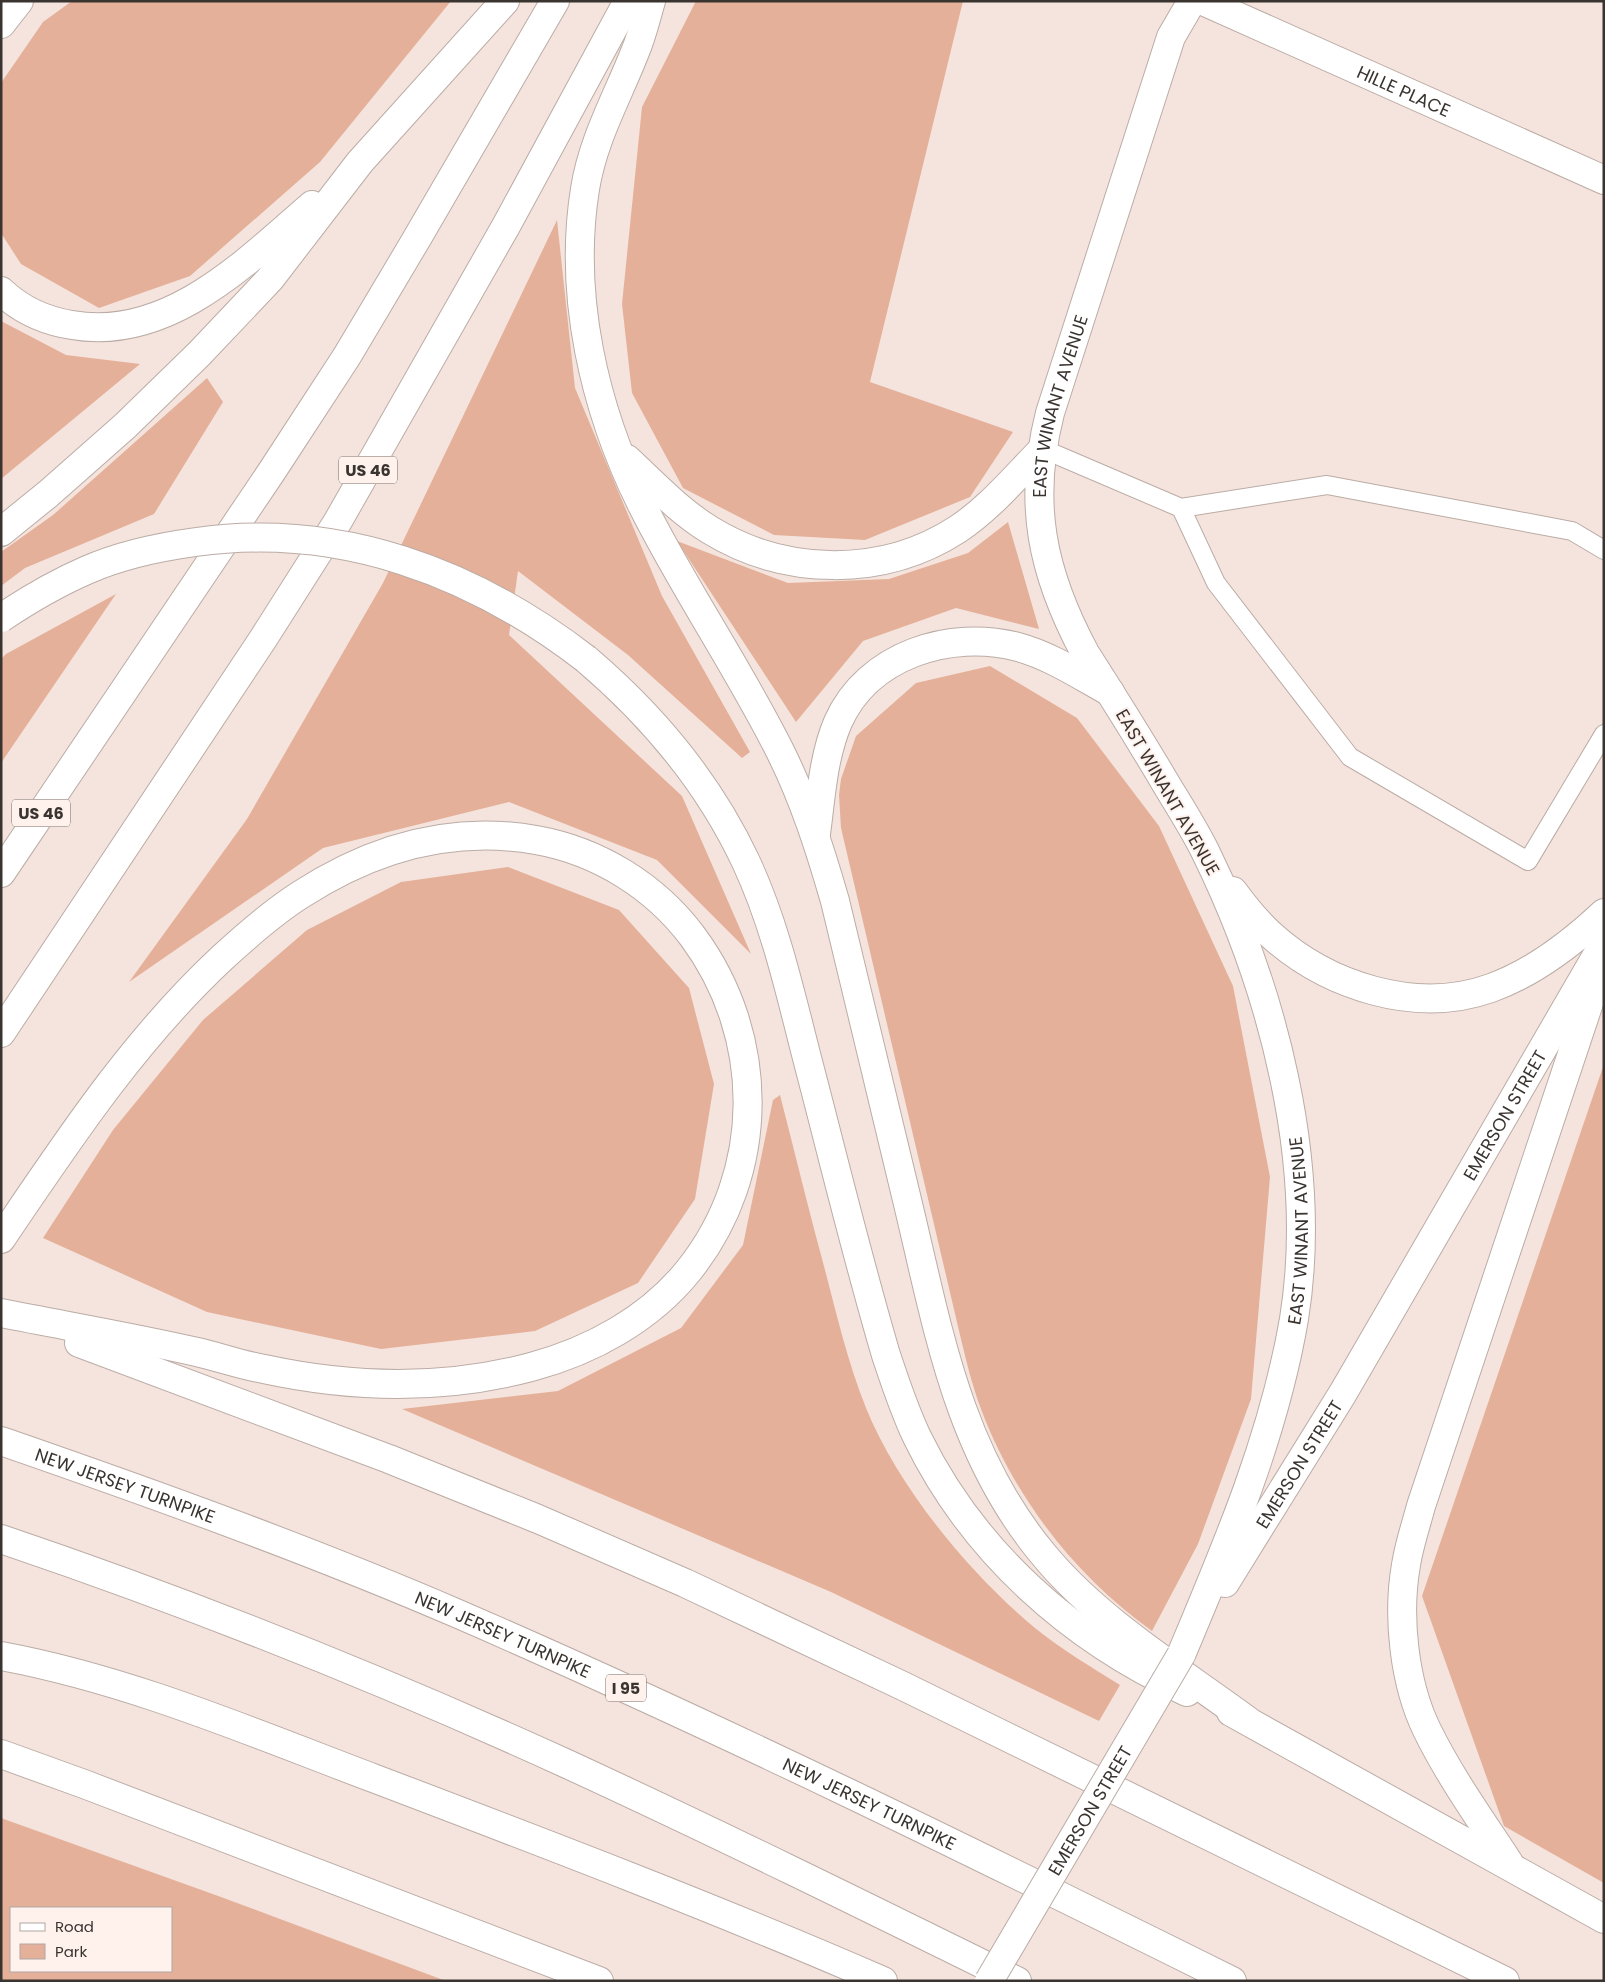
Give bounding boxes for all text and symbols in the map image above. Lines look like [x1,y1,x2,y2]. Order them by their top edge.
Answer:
street label: HILLE PLACE [1353,59,1455,122]
street label: EAST WINANT AVENUE [1027,312,1093,498]
road number: US 46 [339,456,397,484]
street label: EAST WINANT AVENUE [1110,704,1226,880]
road number: US 46 [12,800,70,826]
street label: EMERSON STREET [1457,1045,1552,1185]
street label: EAST WINANT AVENUE [1281,1135,1313,1326]
street label: EMERSON STREET [1250,1395,1348,1533]
street label: NEW JERSEY TURNPIKE [32,1441,219,1529]
street label: NEW JERSEY TURNPIKE [411,1585,595,1684]
road number: I 95 [606,1675,646,1702]
street label: EMERSON STREET [1042,1741,1138,1880]
street label: NEW JERSEY TURNPIKE [779,1751,961,1856]
legend [10,1907,172,1972]
text: Road [55,1916,94,1937]
text: Park [55,1941,87,1962]

